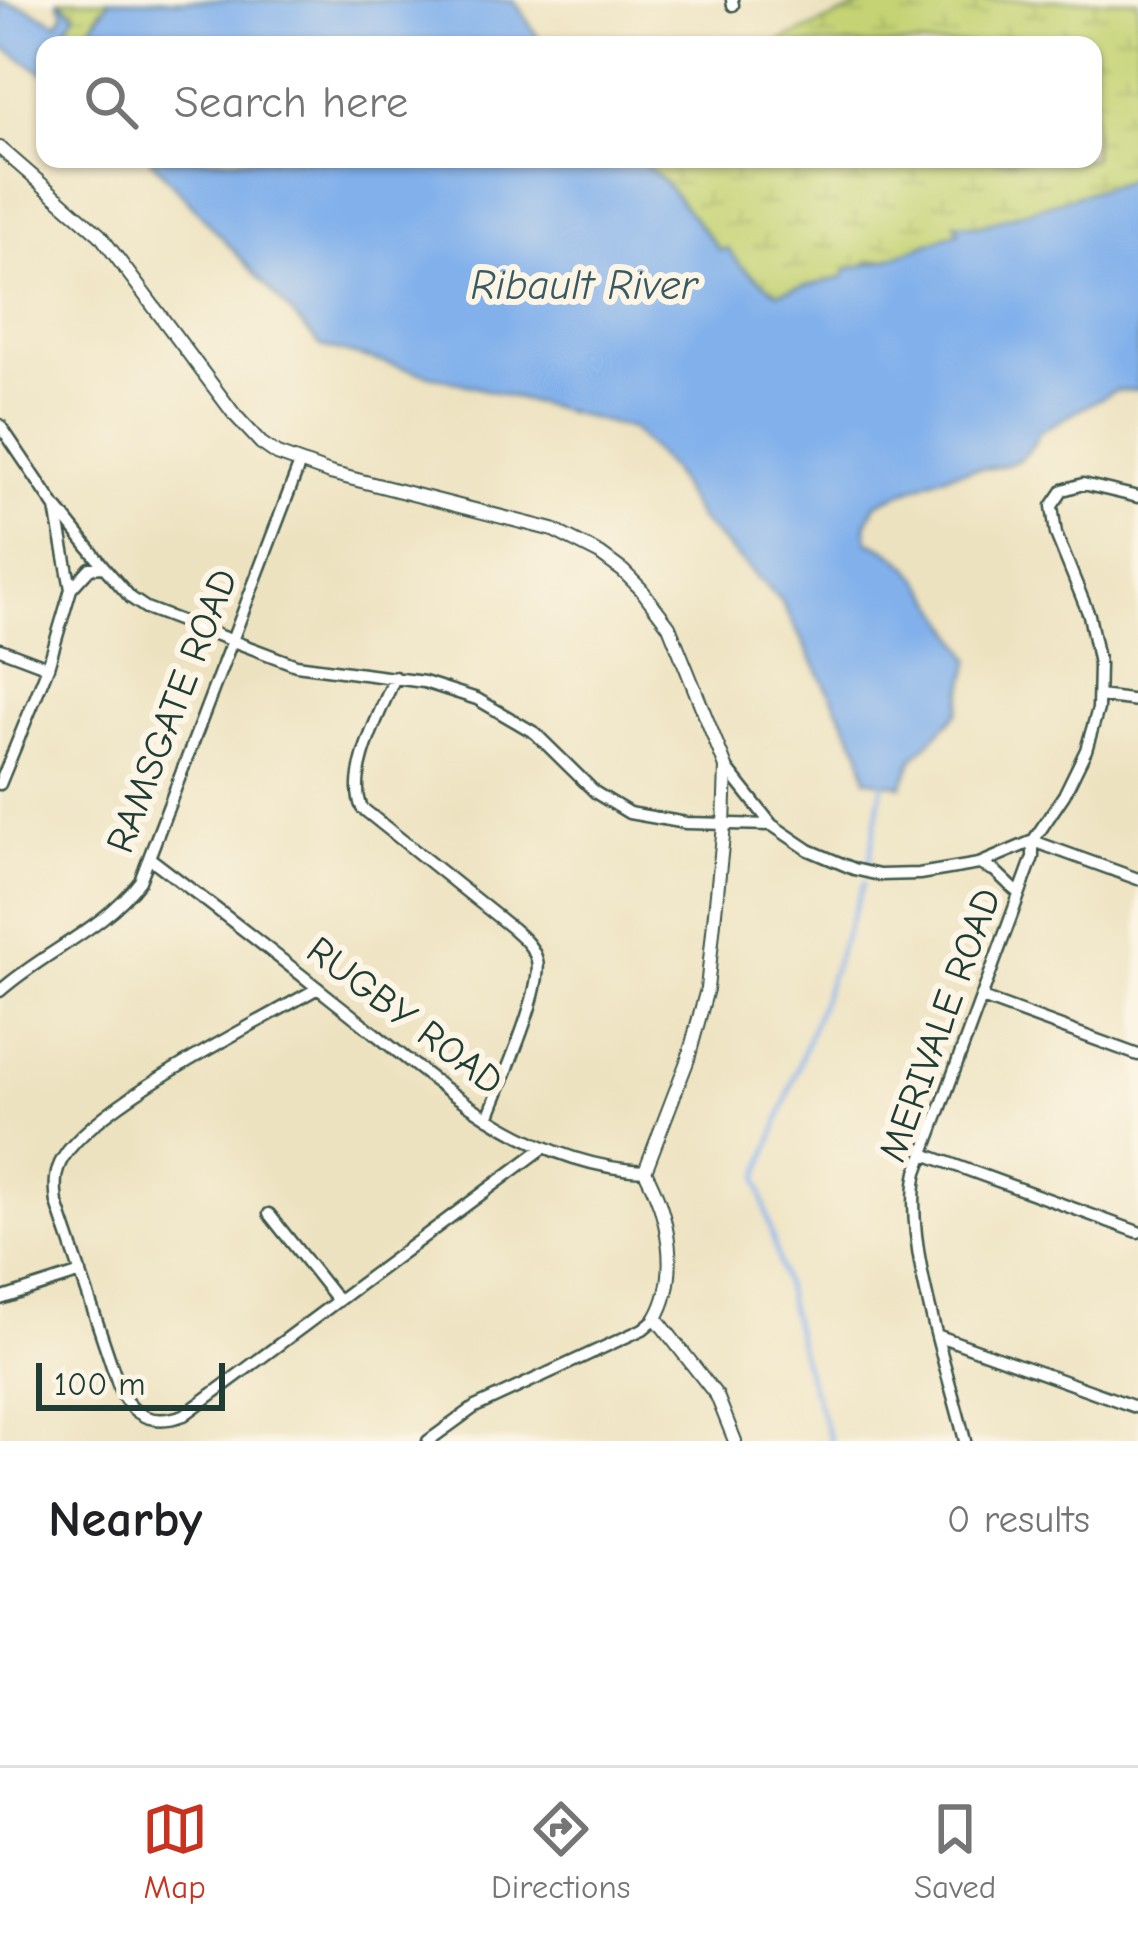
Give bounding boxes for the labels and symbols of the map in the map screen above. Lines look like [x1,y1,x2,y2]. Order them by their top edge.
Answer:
water label: Ribault River [471,261,700,310]
street label: RAMSGATE ROAD [97,563,247,859]
street label: MERIVALE ROAD [870,882,1010,1168]
street label: RUGBY ROAD [298,928,512,1104]
scale bar [36,1357,225,1410]

